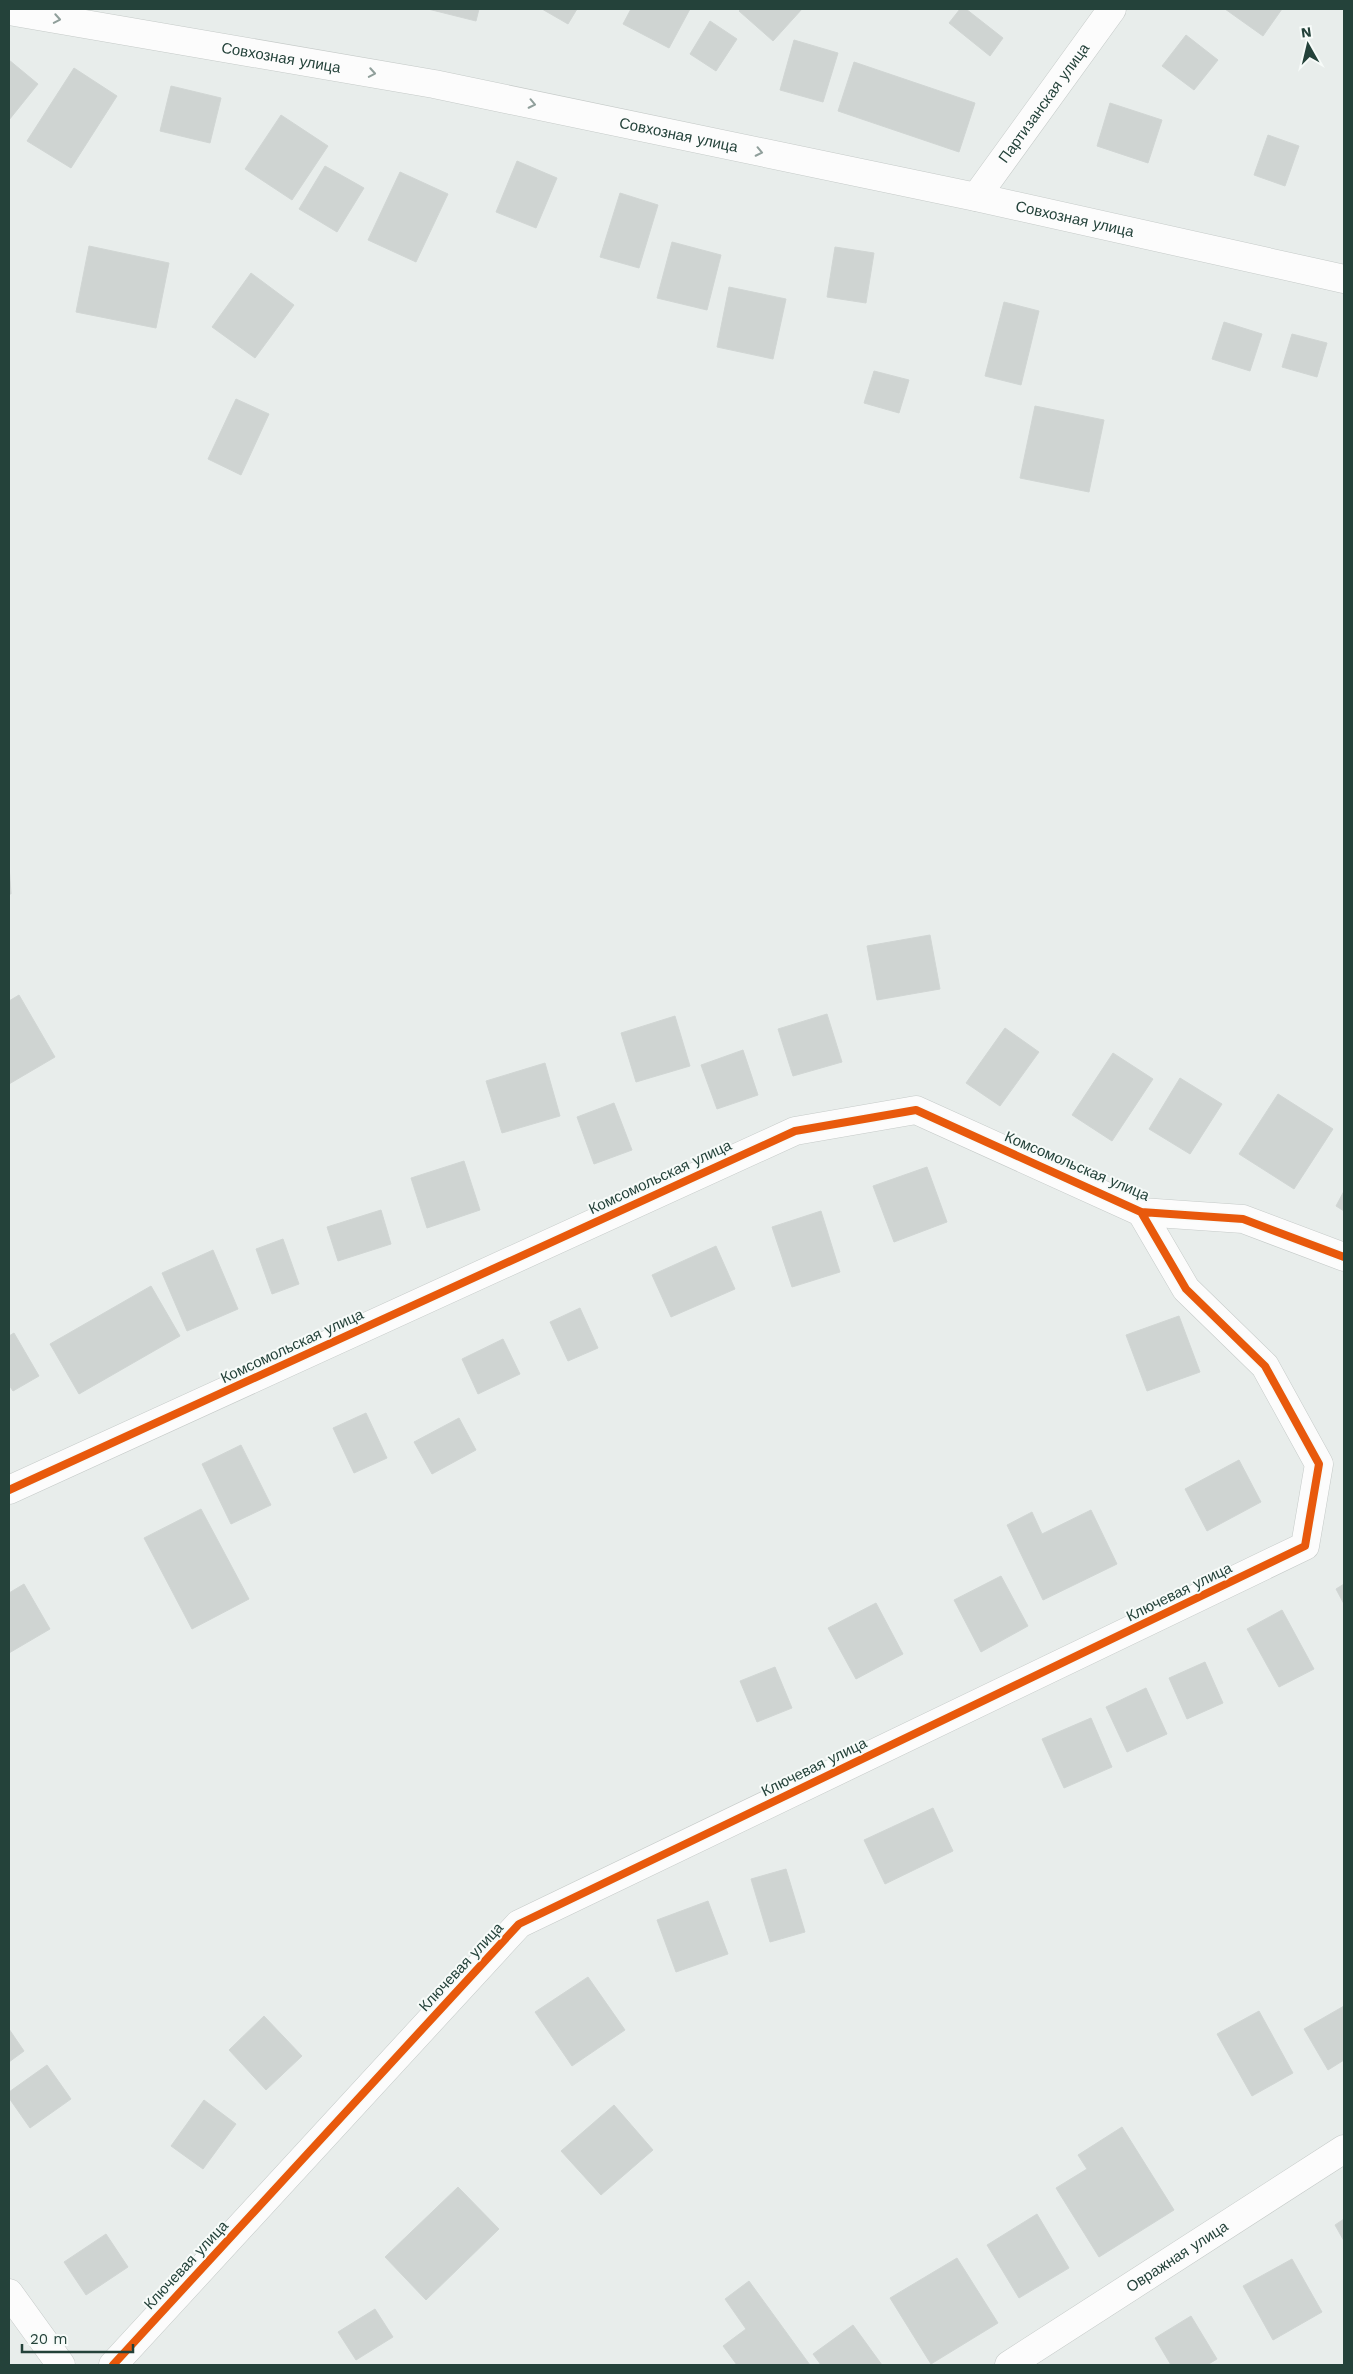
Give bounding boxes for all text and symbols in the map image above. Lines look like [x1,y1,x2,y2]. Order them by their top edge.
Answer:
one-way arrow [52,14,61,24]
north arrow [1283,20,1333,70]
text: N [1300,23,1312,41]
street label: Совхозная улица [220,39,343,77]
street label: Партизанская улица [995,39,1094,166]
one-way arrow [368,68,377,78]
one-way arrow [527,99,536,109]
street label: Совхозная улица [618,114,740,156]
one-way arrow [755,146,764,156]
street label: Совхозная улица [1014,197,1136,241]
street label: Комсомольская улица [1002,1127,1153,1205]
street label: Комсомольская улица [586,1136,735,1218]
street label: Комсомольская улица [218,1305,367,1387]
street label: Ключевая улица [1123,1558,1235,1625]
street label: Ключевая улица [758,1733,870,1800]
street label: Ключевая улица [415,1918,507,2015]
street label: Ключевая улица [140,2216,232,2313]
street label: Овражная улица [1123,2217,1232,2296]
scale bar [22,2322,134,2354]
text: 20 m [30,2330,68,2348]

